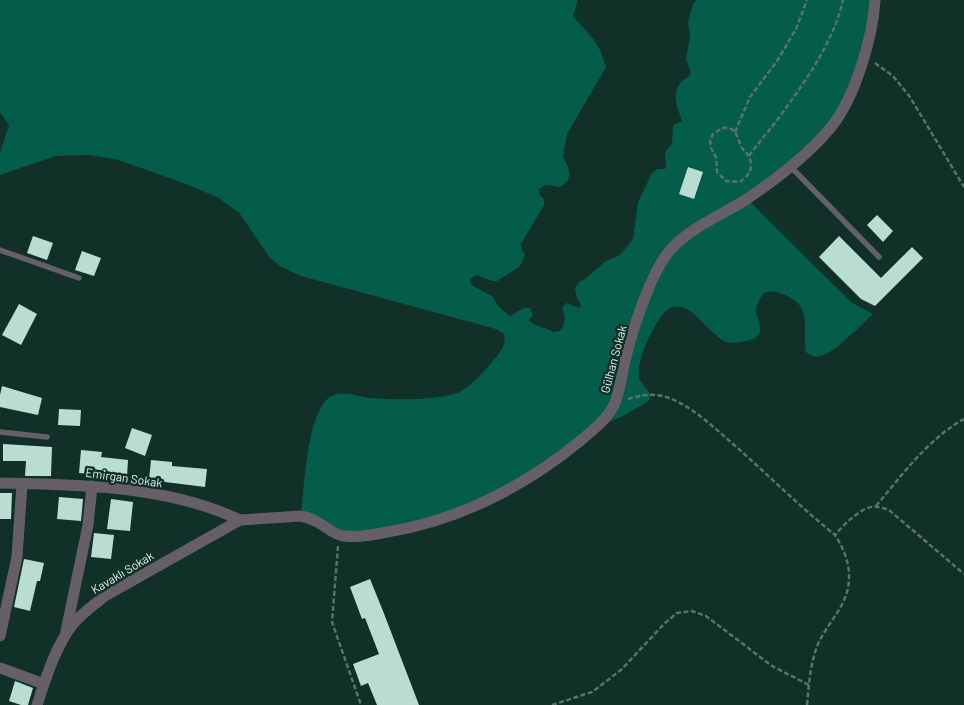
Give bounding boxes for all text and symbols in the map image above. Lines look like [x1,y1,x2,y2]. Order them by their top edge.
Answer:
street label: Gülhan Sokak [597,324,629,394]
street label: Emirgan Sokak [85,465,163,489]
street label: Kavaklı Sokak [88,548,156,596]

